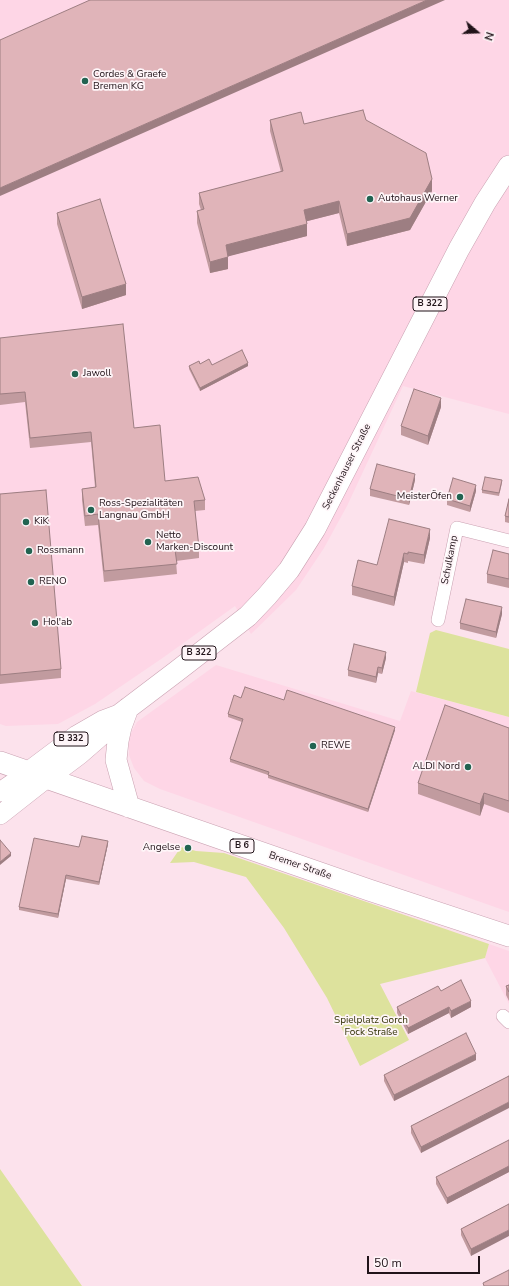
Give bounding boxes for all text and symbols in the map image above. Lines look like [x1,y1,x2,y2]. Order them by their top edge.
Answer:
north arrow [457,12,497,52]
text: N [480,30,497,42]
place label: Cordes & Graefe Bremen KG [93,69,166,92]
marker: Cordes & Graefe Bremen KG [80,76,90,86]
place label: Autohaus Werner [378,193,458,205]
marker: Autohaus Werner [365,194,375,204]
road number: B 322 [413,297,447,311]
place label: Jawoll [83,368,111,380]
marker: Jawoll [70,369,80,379]
street label: Seckenhauser Straße [320,422,374,512]
place label: MeisterÖfen [397,491,452,503]
marker: MeisterÖfen [455,492,465,502]
place label: Ross-Spezialitäten Langnau GmbH [99,498,183,522]
marker: Ross-Spezialitäten Langnau GmbH [86,505,96,515]
place label: KiK [34,516,49,528]
marker: KiK [21,517,31,527]
place label: Netto Marken-Discount [156,530,233,554]
street label: Schulkamp [439,534,461,586]
marker: Netto Marken-Discount [143,537,153,547]
place label: Rossmann [37,545,84,557]
marker: Rossmann [24,546,34,556]
place label: RENO [39,576,67,588]
marker: RENO [26,577,36,587]
place label: Hol'ab [43,617,72,629]
marker: Hol'ab [30,618,40,628]
road number: B 322 [182,646,216,660]
road number: B 332 [54,732,88,746]
place label: REWE [321,740,350,752]
marker: REWE [308,741,318,751]
place label: ALDI Nord [412,761,460,773]
marker: ALDI Nord [463,762,473,772]
road number: B 6 [230,839,254,853]
place label: Angelse [143,842,180,854]
marker: Angelse [183,843,193,853]
street label: Bremer Straße [267,850,333,882]
park label: Spielplatz Gorch Fock Straße [334,1015,408,1038]
scale bar [369,1248,482,1274]
text: 50 m [374,1255,402,1271]

